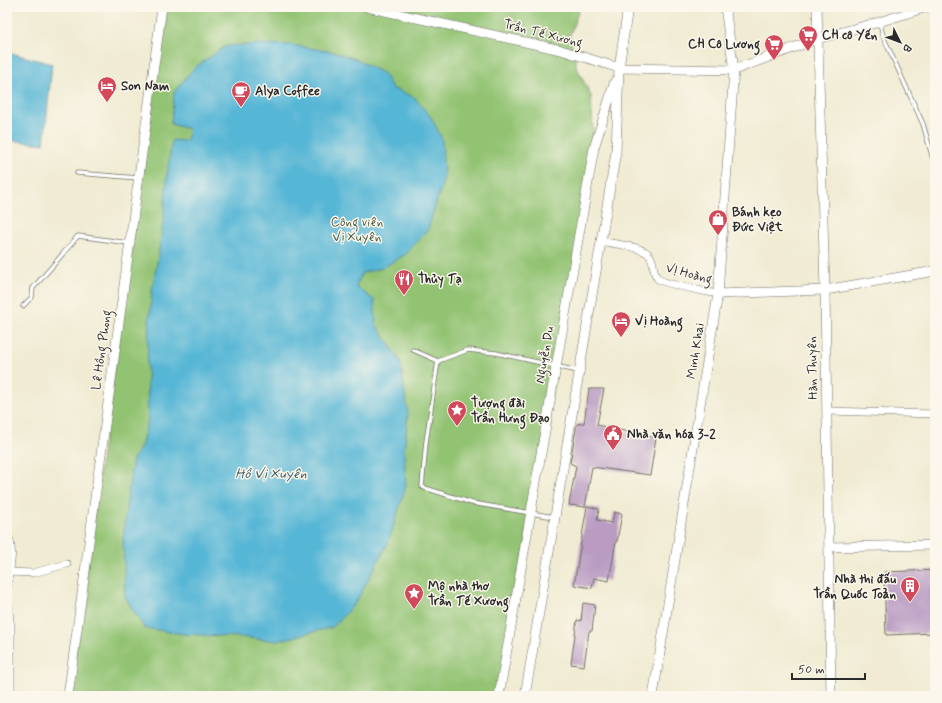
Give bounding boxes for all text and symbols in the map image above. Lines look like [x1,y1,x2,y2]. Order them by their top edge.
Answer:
street label: Trần Tế Xương [501,16,584,54]
north arrow [880,22,920,62]
supermarket icon: CH cô Yến [797,24,819,52]
place label: CH cô Yến [822,27,878,44]
supermarket icon: CH Cô Lương [763,33,785,61]
place label: CH Cô Lương [688,36,760,56]
text: B [899,41,914,55]
hotel icon: Son Nam [96,75,118,103]
place label: Son Nam [121,78,169,95]
cafe icon: Alya Coffee [230,80,252,108]
place label: Alya Coffee [255,83,320,100]
place label: Bánh kẹo Đức Việt [732,204,783,236]
shop icon: Bánh kẹo Đức Việt [707,208,729,236]
park label: Công viên Vị Xuyên [331,214,383,246]
street label: VỊ Hoàng [663,260,714,290]
restaurant icon: Thủy Tạ [393,268,415,296]
place label: Thủy Tạ [418,271,462,288]
street label: Lê Hồng Phong [88,309,118,391]
hotel icon: Vị Hoàng [610,310,632,338]
place label: Vị Hoàng [635,313,683,333]
street label: Minh Khai [683,322,709,380]
street label: Nguyễn Du [532,325,560,385]
street label: Hàn Thuyên [804,336,822,400]
place label: Tượng đài Trần Hưng Đạo [471,395,550,430]
place icon: Tượng đài Trần Hưng Đạo [446,399,468,427]
public building icon: Nhà văn hóa 3-2 [602,423,624,451]
place label: Nhà văn hóa 3-2 [627,426,716,443]
water label: Hồ Vị Xuyên [235,465,307,483]
place label: Nhà thi đấu Trần Quốc Toản [813,571,896,603]
building icon: Nhà thi đấu Trần Quốc Toản [899,575,921,603]
place label: Mộ nhà thơ Trần Tế Xương [428,578,509,613]
place icon: Mộ nhà thơ Trần Tế Xương [403,582,425,610]
scale bar [792,655,865,681]
text: 50 m [798,662,825,678]

